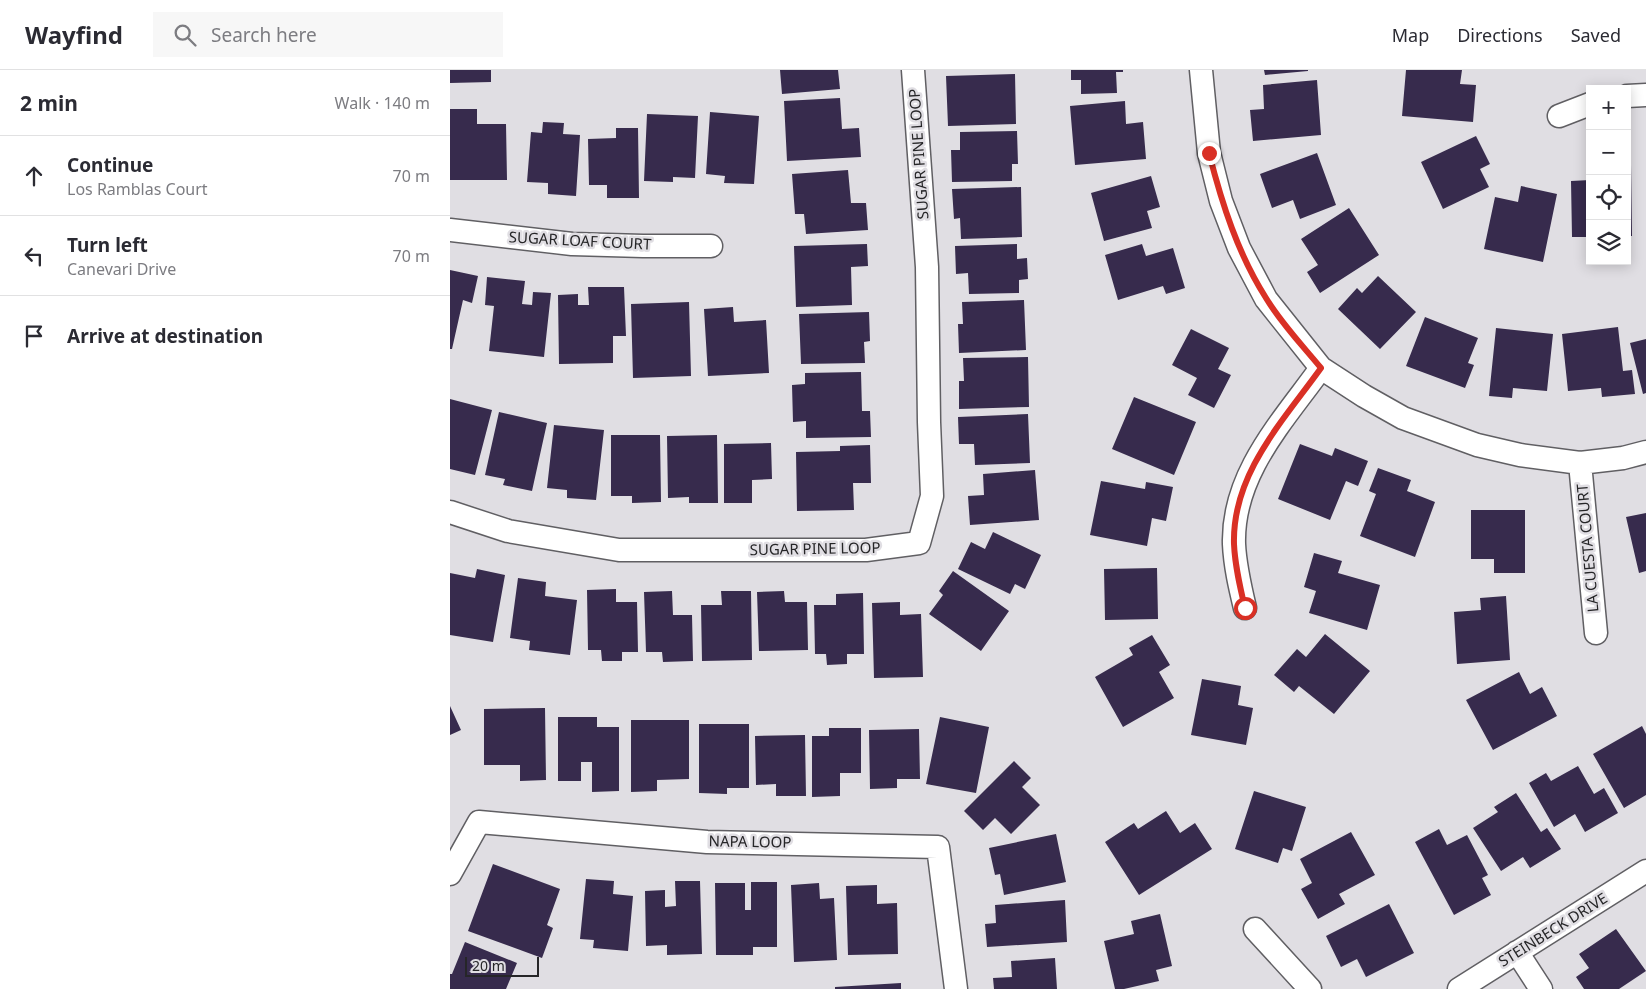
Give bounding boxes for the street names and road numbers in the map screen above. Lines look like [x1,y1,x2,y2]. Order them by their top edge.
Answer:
street label: SUGAR PINE LOOP [903,88,933,220]
street label: SUGAR LOAF COURT [508,226,652,254]
street label: LA CUESTA COURT [1571,482,1603,613]
street label: SUGAR PINE LOOP [749,537,881,559]
street label: NAPA LOOP [708,830,792,852]
street label: STEINBECK DRIVE [1494,888,1611,971]

